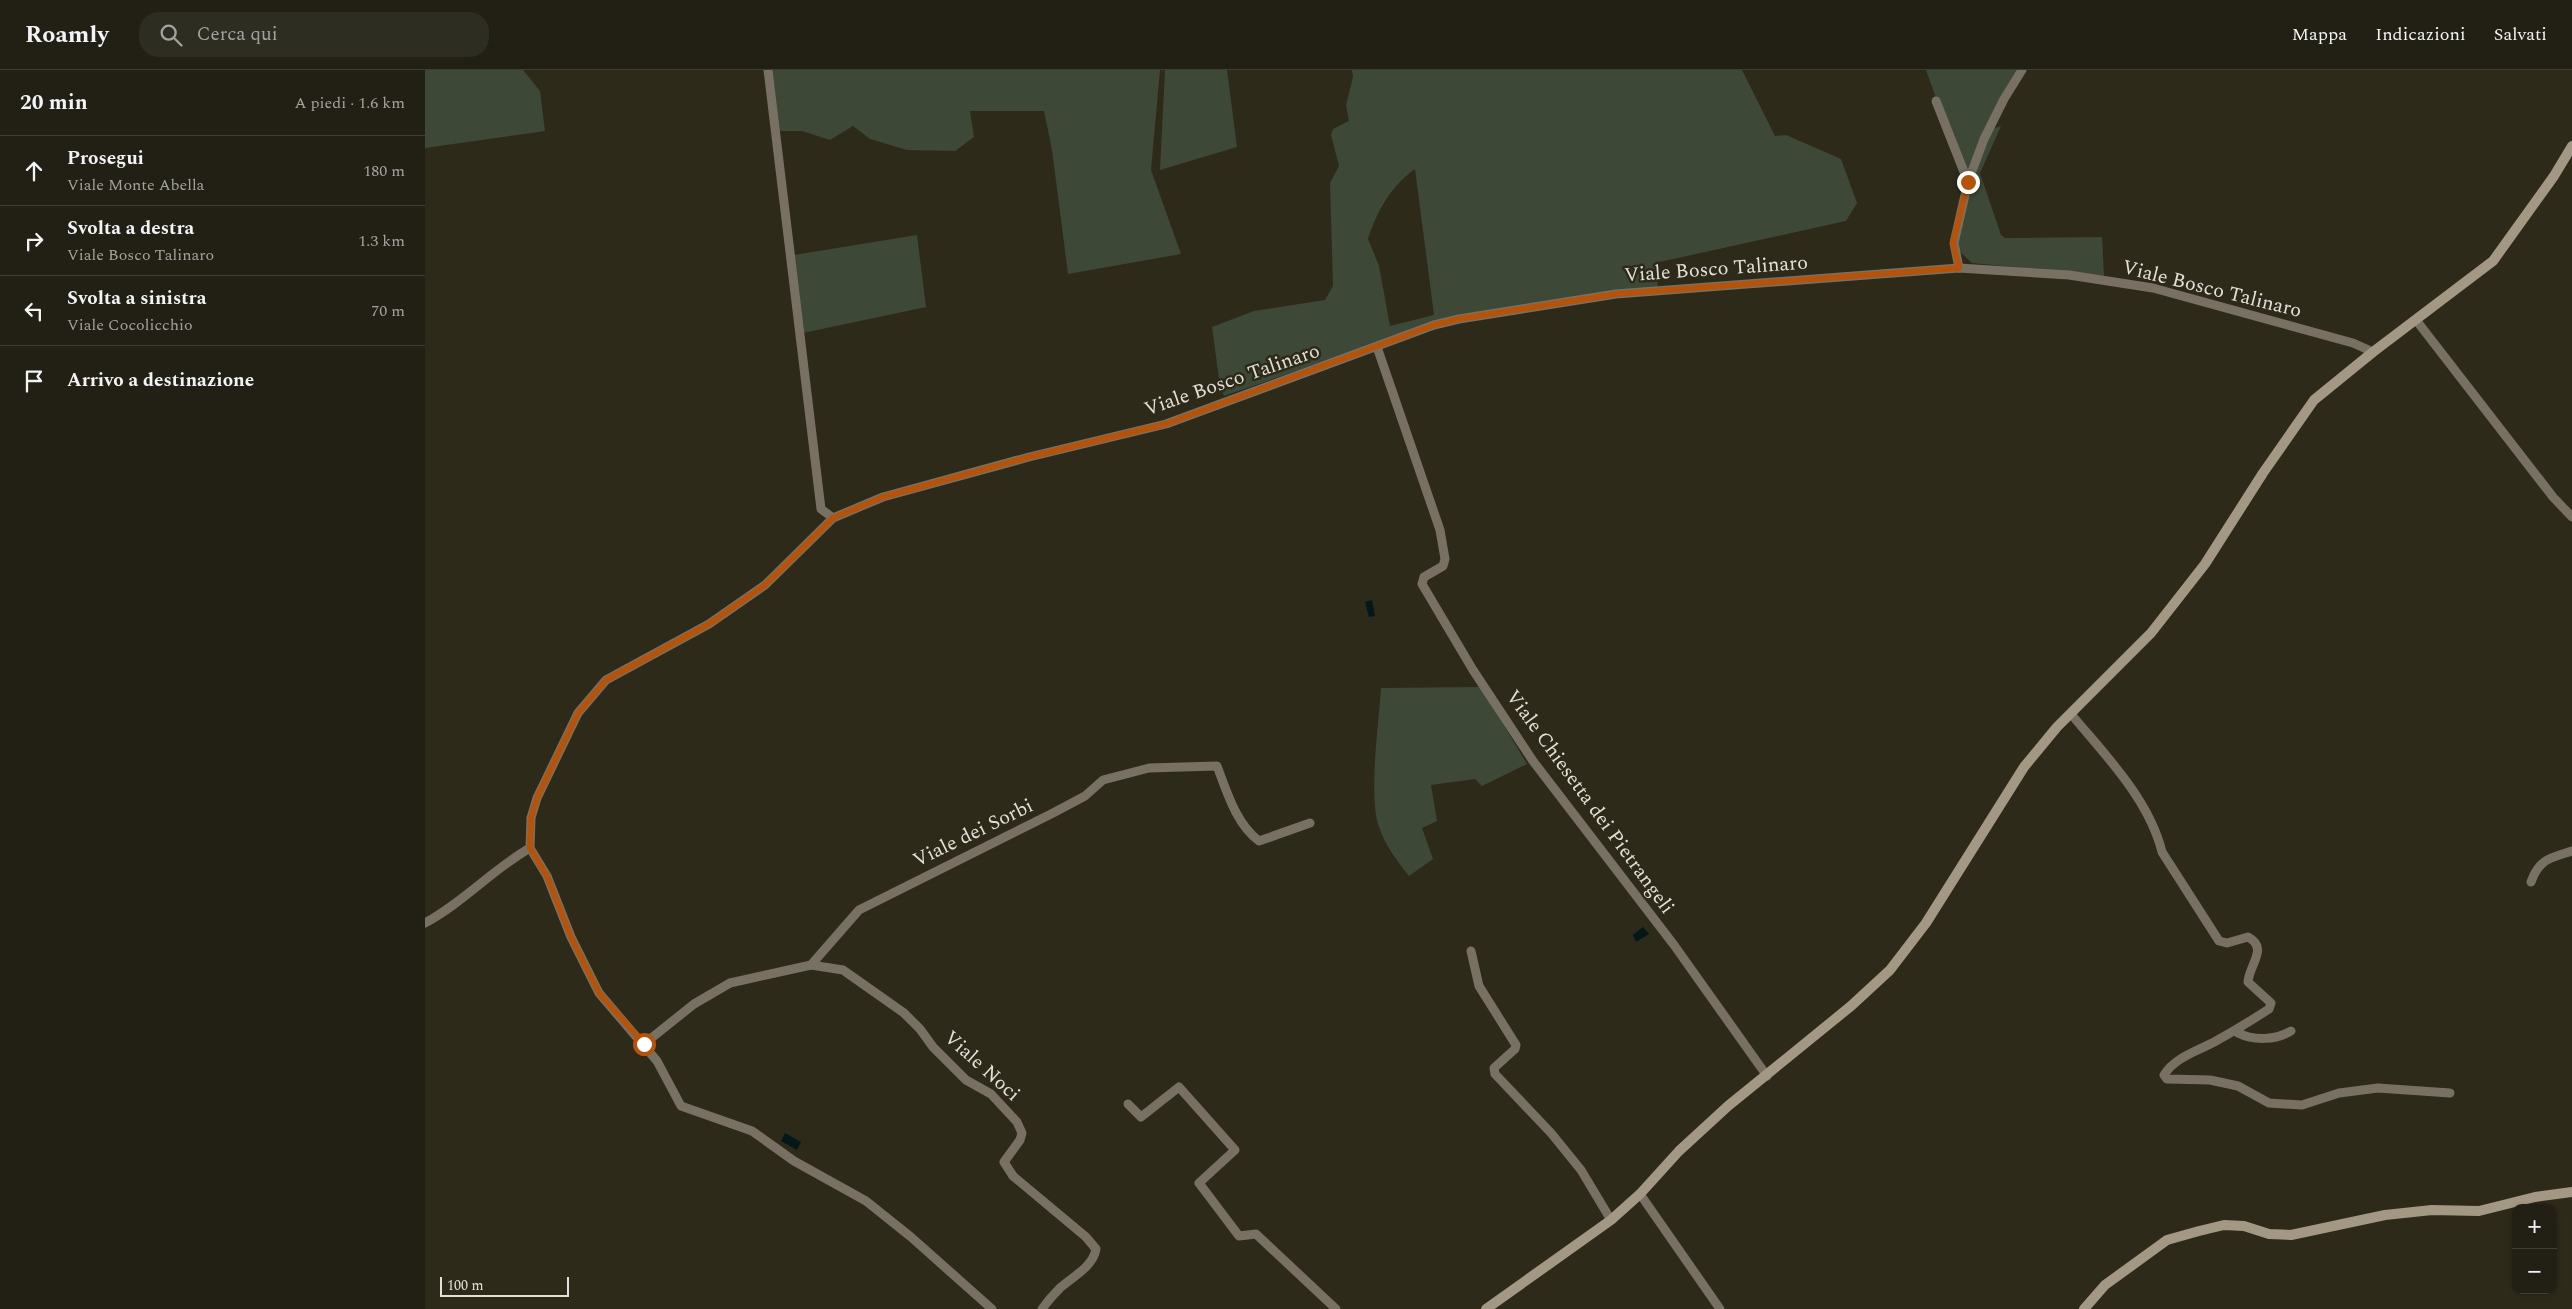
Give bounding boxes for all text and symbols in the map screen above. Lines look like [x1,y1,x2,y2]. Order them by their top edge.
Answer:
search box [139,12,489,57]
text: Roamly [25,17,109,53]
text: Cerca qui [197,20,278,49]
icon: search [157,21,185,49]
text: Mappa [2292,21,2347,48]
text: Indicazioni [2375,21,2466,48]
text: Salvati [2494,21,2547,48]
text: 20 min [20,87,88,119]
text: A piedi · 1.6 km [295,91,405,115]
text: Prosegui [67,144,144,173]
icon: ahead [20,157,48,185]
text: 180 m [363,159,405,183]
route end [1957,171,1980,194]
text: Viale Monte Abella [67,173,204,197]
text: Svolta a destra [67,214,194,243]
icon: right [20,227,48,255]
text: 1.3 km [358,229,405,253]
text: Viale Bosco Talinaro [67,243,214,267]
street label: Viale Bosco Talinaro [1623,248,1809,290]
street label: Viale Bosco Talinaro [2119,252,2305,326]
text: Svolta a sinistra [67,284,207,313]
icon: left [20,297,48,325]
text: 70 m [371,299,405,323]
text: Viale Cocolicchio [67,313,193,337]
street label: Viale Bosco Talinaro [1140,336,1324,424]
text: Arrivo a destinazione [67,366,254,395]
icon: arrive [20,367,48,395]
street label: Viale Chiesetta dei Pietrangeli [1498,684,1682,920]
street label: Viale dei Sorbi [908,791,1038,875]
street label: Viale Noci [937,1023,1027,1109]
route start [633,1033,656,1056]
map controls [2512,1204,2557,1294]
button: + [2512,1204,2557,1249]
button: − [2512,1249,2557,1294]
scale bar [440,1274,569,1297]
text: 100 m [447,1275,484,1296]

